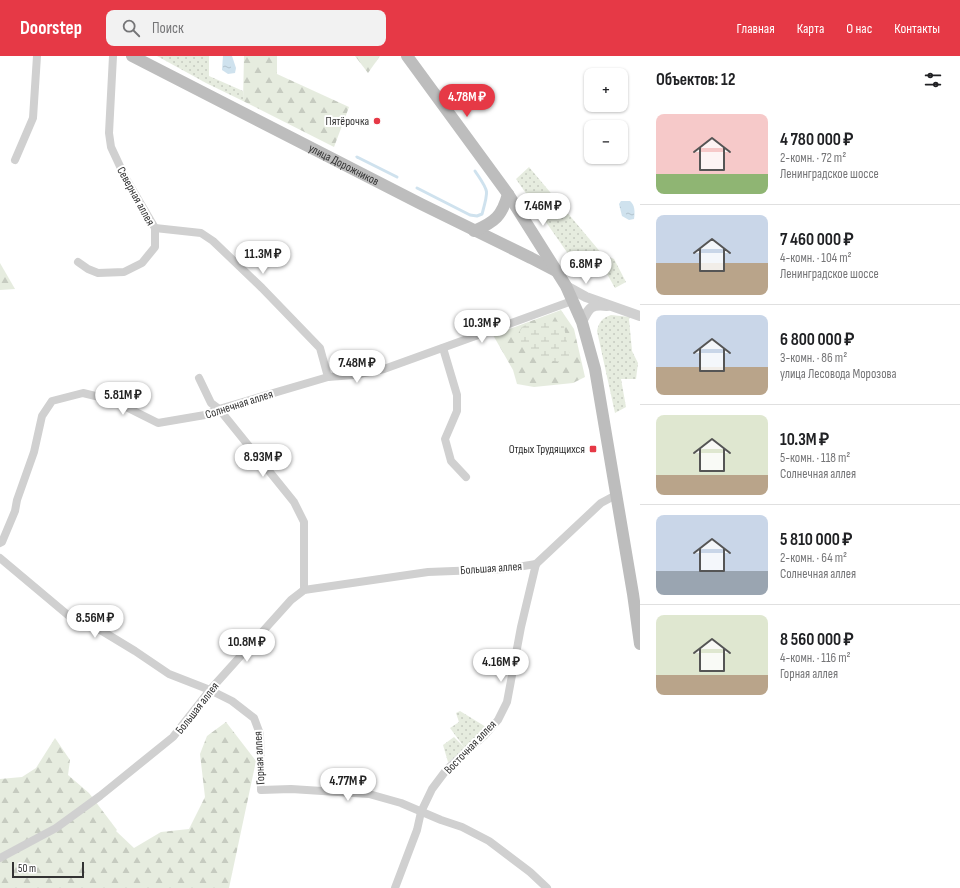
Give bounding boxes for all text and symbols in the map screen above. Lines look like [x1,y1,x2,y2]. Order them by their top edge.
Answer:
search box [106,10,386,46]
text: Doorstep [20,17,82,40]
icon: search [120,17,142,39]
text: Поиск [152,19,184,38]
text: Главная [737,20,775,37]
text: Карта [797,20,824,37]
text: О нас [846,20,872,37]
text: Контакты [894,20,940,37]
map controls [584,68,628,164]
button: + [584,68,628,112]
icon: filters [922,69,944,91]
text: Объектов: 12 [656,70,735,90]
pin: 4.78M ₽ [430,84,504,118]
text: 4.78M ₽ [448,89,486,105]
place label: Пятёрочка [326,114,369,129]
marker: Пятёрочка [372,116,382,126]
button: − [584,120,628,164]
icon: home [688,130,736,178]
text: 4 780 000 ₽ [780,130,853,150]
street label: улица Дорожников [306,141,382,189]
text: 2-комн. · 72 m² [780,150,846,166]
street label: Северная аллея [113,164,158,229]
text: Ленинградское шоссе [780,166,879,182]
pin: 7.46M ₽ [506,193,580,227]
text: 7.46M ₽ [524,198,562,214]
text: 7 460 000 ₽ [780,230,854,250]
icon: home [688,231,736,279]
pin: 11.3M ₽ [226,241,300,275]
text: 11.3M ₽ [244,246,282,262]
text: 4-комн. · 104 m² [780,250,852,266]
pin: 6.8M ₽ [553,251,619,285]
text: 6.8M ₽ [570,256,602,272]
text: Ленинградское шоссе [780,266,879,282]
pin: 10.3M ₽ [445,310,519,344]
text: 10.3M ₽ [463,315,501,331]
text: 6 800 000 ₽ [780,330,854,350]
icon: home [688,331,736,379]
pin: 7.48M ₽ [320,350,394,384]
text: 3-комн. · 86 m² [780,350,847,366]
text: 7.48M ₽ [338,355,376,371]
text: улица Лесовода Морозова [780,366,896,382]
pin: 5.81M ₽ [86,382,160,416]
street label: Солнечная аллея [203,386,275,422]
text: 5.81M ₽ [104,387,142,403]
text: 10.3M ₽ [780,430,829,450]
icon: home [688,431,736,479]
place label: Отдых Трудящихся [509,442,585,457]
pin: 8.93M ₽ [226,444,300,478]
marker: Отдых Трудящихся [588,444,598,454]
text: 8.93M ₽ [244,449,282,465]
text: 5-комн. · 118 m² [780,450,850,466]
text: Солнечная аллея [780,466,856,482]
text: 5 810 000 ₽ [780,530,852,550]
icon: home [688,531,736,579]
text: 2-комн. · 64 m² [780,550,847,566]
street label: Большая аллея [460,559,523,578]
text: Солнечная аллея [780,566,856,582]
pin: 8.56M ₽ [58,605,132,639]
text: 8.56M ₽ [76,610,114,626]
pin: 10.8M ₽ [210,629,284,663]
text: 8 560 000 ₽ [780,630,854,650]
icon: home [688,631,736,679]
text: 10.8M ₽ [228,634,266,650]
pin: 4.16M ₽ [464,649,538,683]
text: 4-комн. · 116 m² [780,650,851,666]
text: 4.16M ₽ [482,654,520,670]
text: Горная аллея [780,666,838,682]
street label: Большая аллея [172,679,223,737]
street label: Восточная аллея [441,717,500,777]
street label: Горная аллея [251,731,268,785]
pin: 4.77M ₽ [311,768,385,802]
text: 4.77M ₽ [329,773,367,789]
scale bar [12,860,84,879]
text: 50 m [18,862,36,875]

